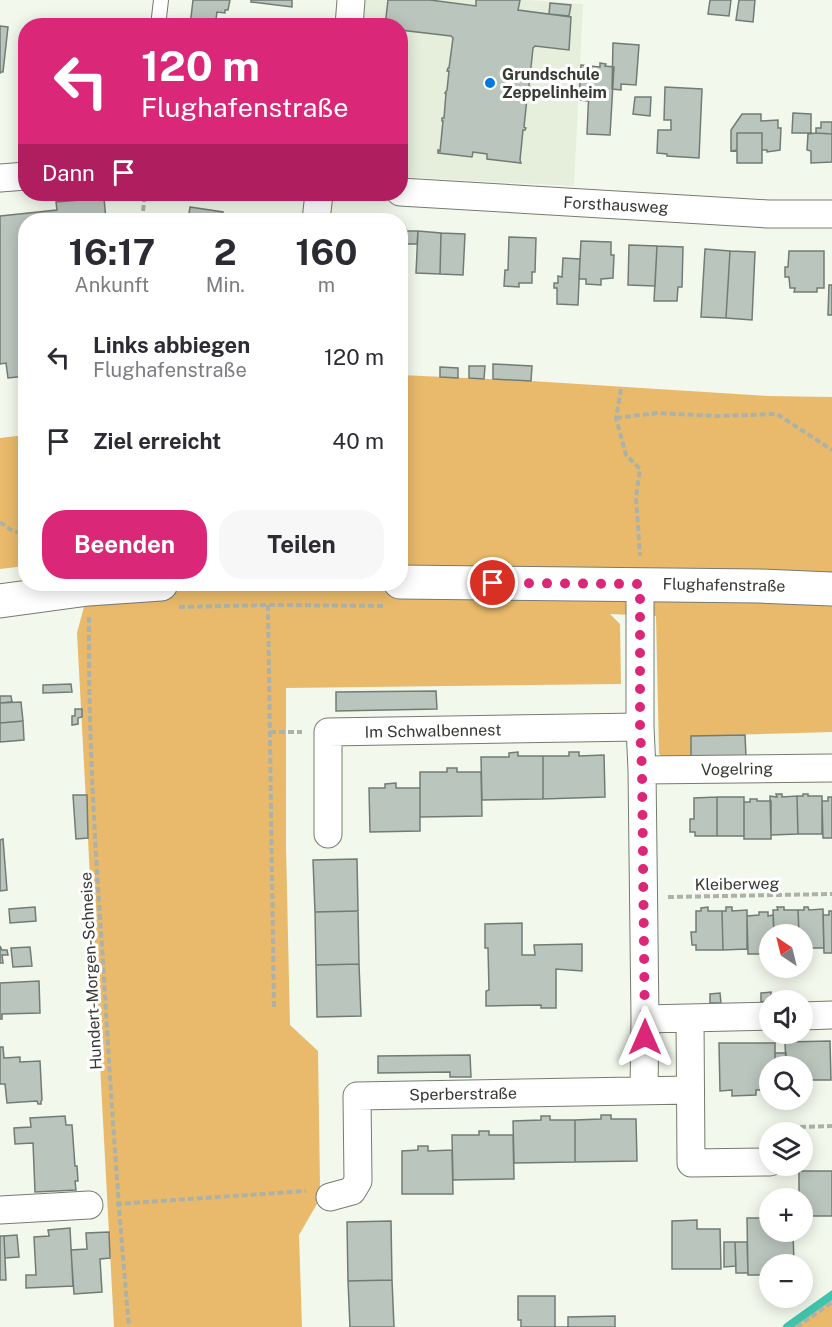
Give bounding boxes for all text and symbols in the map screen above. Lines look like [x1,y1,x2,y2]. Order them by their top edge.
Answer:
text: 120 m [141,41,260,90]
icon: left [42,42,120,120]
place label: Grundschule Zeppelinheim [502,65,607,102]
marker: Grundschule Zeppelinheim [483,76,497,90]
text: Flughafenstraße [141,91,349,123]
icon: arrive [107,156,140,189]
text: Dann [42,160,95,186]
street label: Forsthausweg [563,193,669,217]
text: 16:17 [69,231,155,273]
text: 2 [214,231,237,273]
text: 160 [295,231,357,273]
text: Ankunft [75,273,149,297]
text: Min. [206,273,245,297]
text: m [318,273,335,297]
text: Links abbiegen [93,332,250,358]
icon: left [42,341,75,374]
text: 120 m [324,344,384,370]
text: Flughafenstraße [93,358,247,382]
icon: arrive [42,425,75,458]
text: Ziel erreicht [93,428,221,454]
text: 40 m [332,428,384,454]
button: Beenden [42,510,207,579]
button: Teilen [219,510,384,579]
pin [467,557,518,608]
icon: arrive [476,566,509,599]
street label: Flughafenstraße [662,574,786,596]
street label: Im Schwalbennest [365,720,501,742]
street label: Vogelring [701,759,773,779]
street label: Hundert-Morgen-Schneise [76,872,106,1070]
street label: Kleiberweg [694,874,780,894]
north arrow [759,924,813,978]
map controls [759,924,813,1308]
button: sound [759,990,813,1044]
position arrow [613,1005,677,1069]
button: search [759,1056,813,1110]
street label: Sperberstraße [409,1084,517,1104]
button: layers [759,1122,813,1176]
button: + [759,1188,813,1242]
button: − [759,1254,813,1308]

